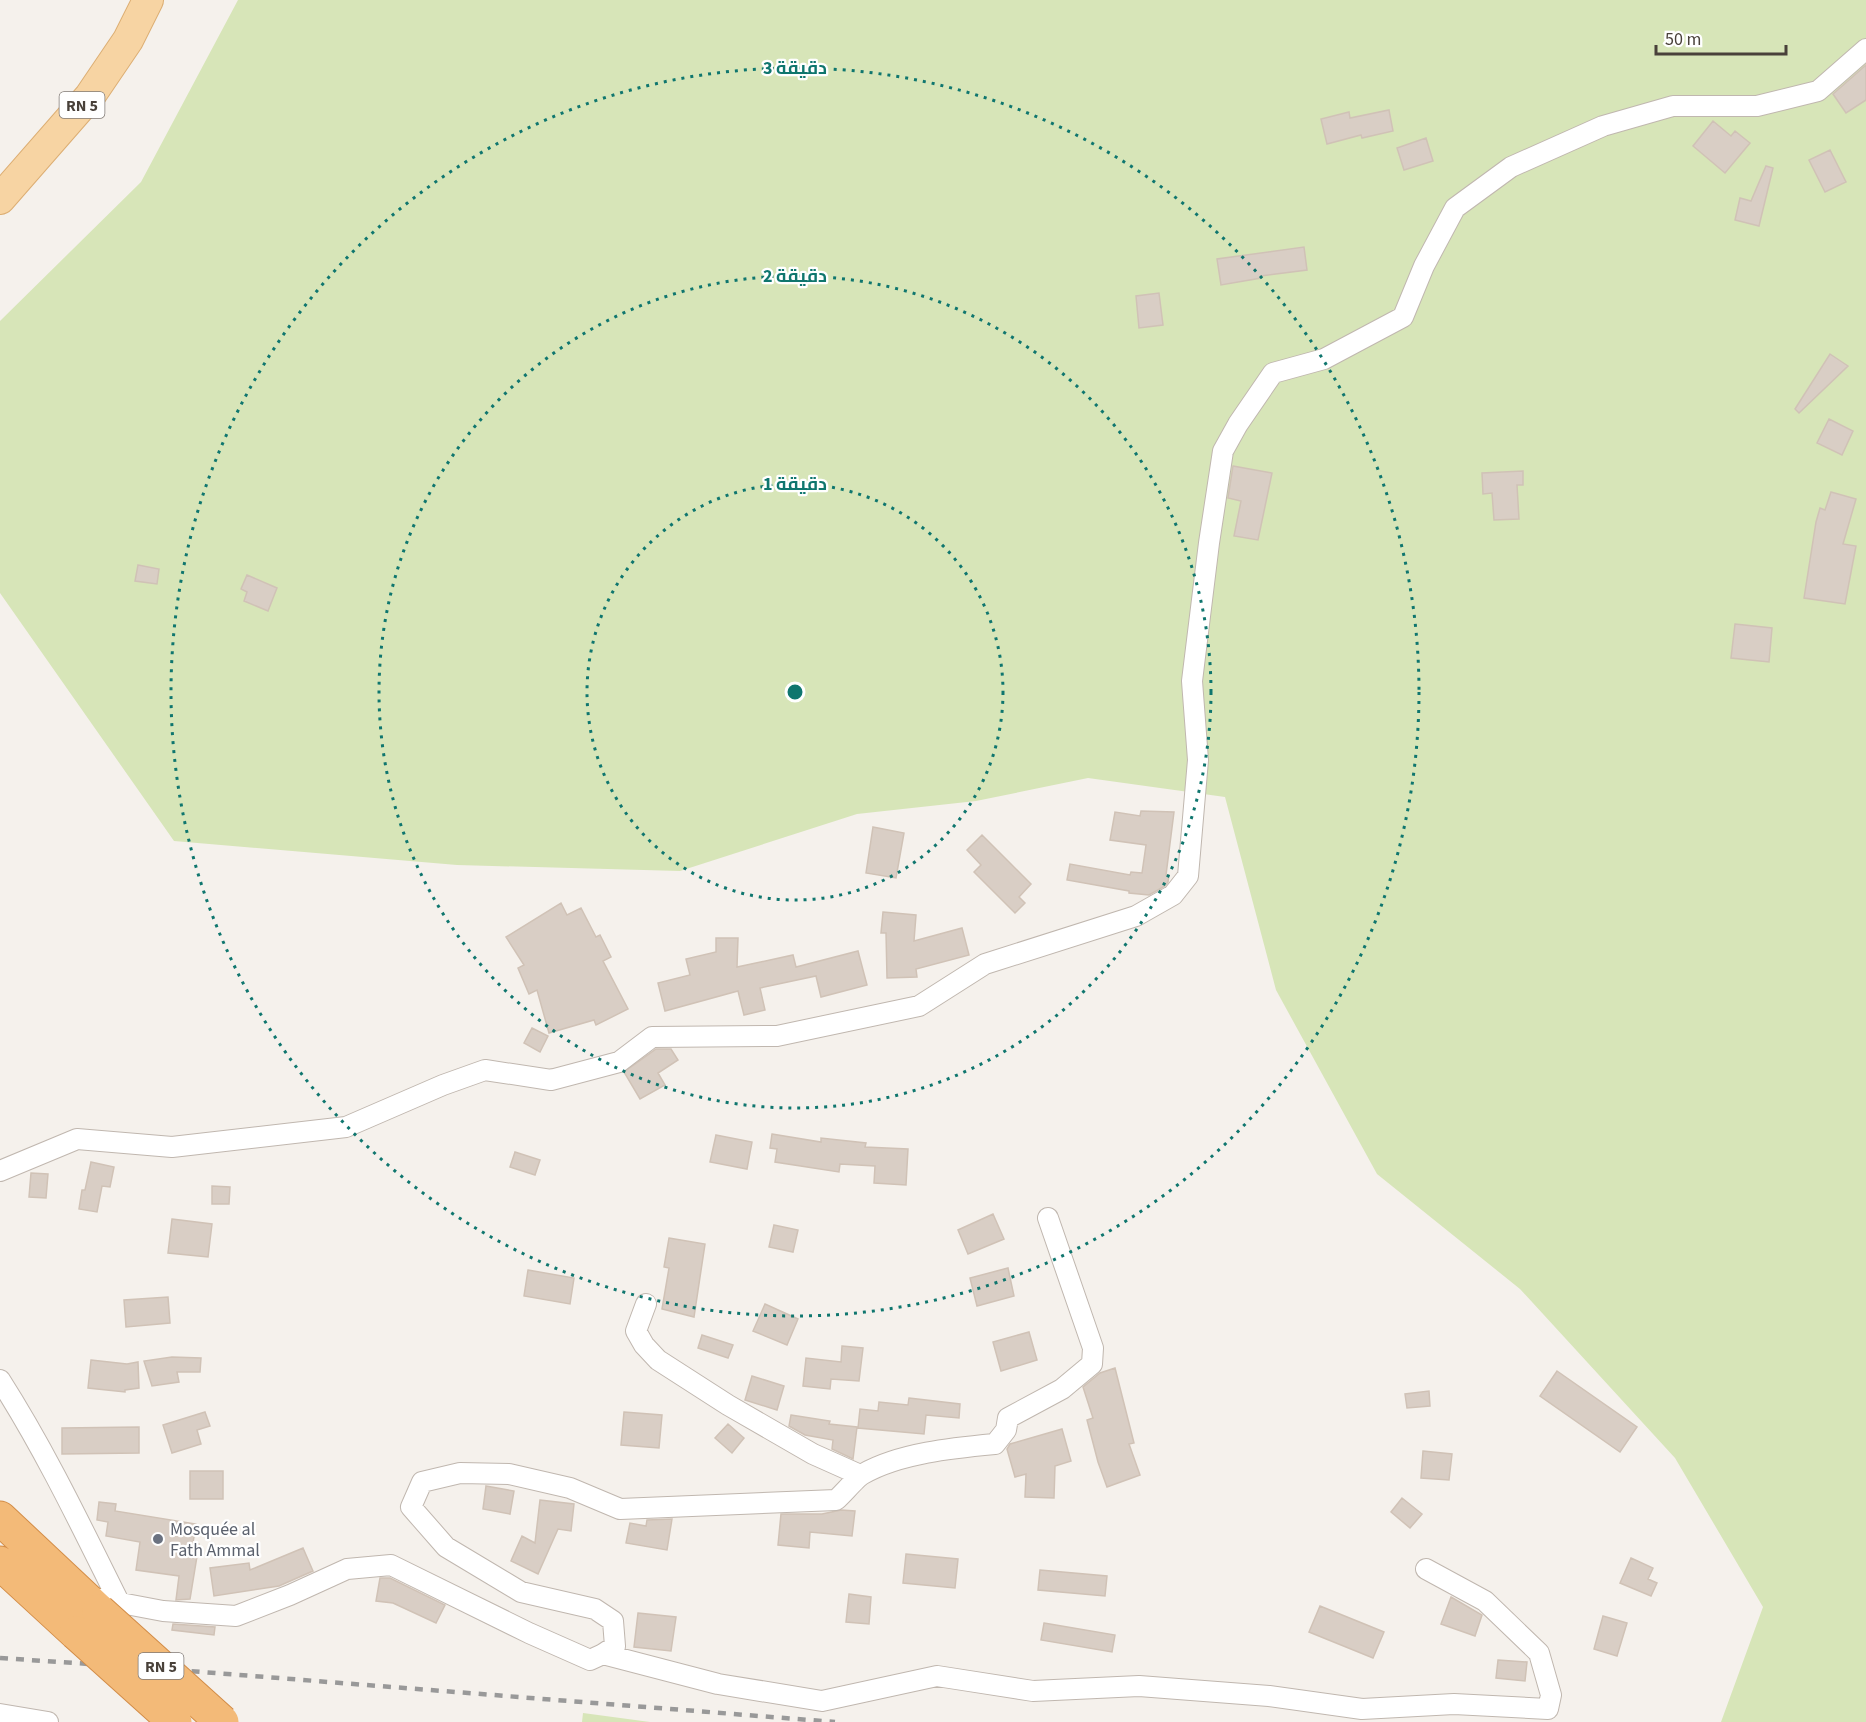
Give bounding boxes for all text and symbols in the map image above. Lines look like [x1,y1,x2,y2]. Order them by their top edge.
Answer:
scale bar [1656,18,1786,56]
text: 50 m [1665,27,1701,52]
text: 3 دقيقة [763,56,827,81]
road number: RN 5 [60,92,104,118]
text: 2 دقيقة [763,264,827,289]
text: 1 دقيقة [763,472,827,497]
centre of rings [785,682,805,702]
place label: Mosquée al Fath Ammal [170,1517,260,1563]
marker: Mosquée al Fath Ammal [151,1532,165,1546]
road number: RN 5 [138,1653,184,1679]

